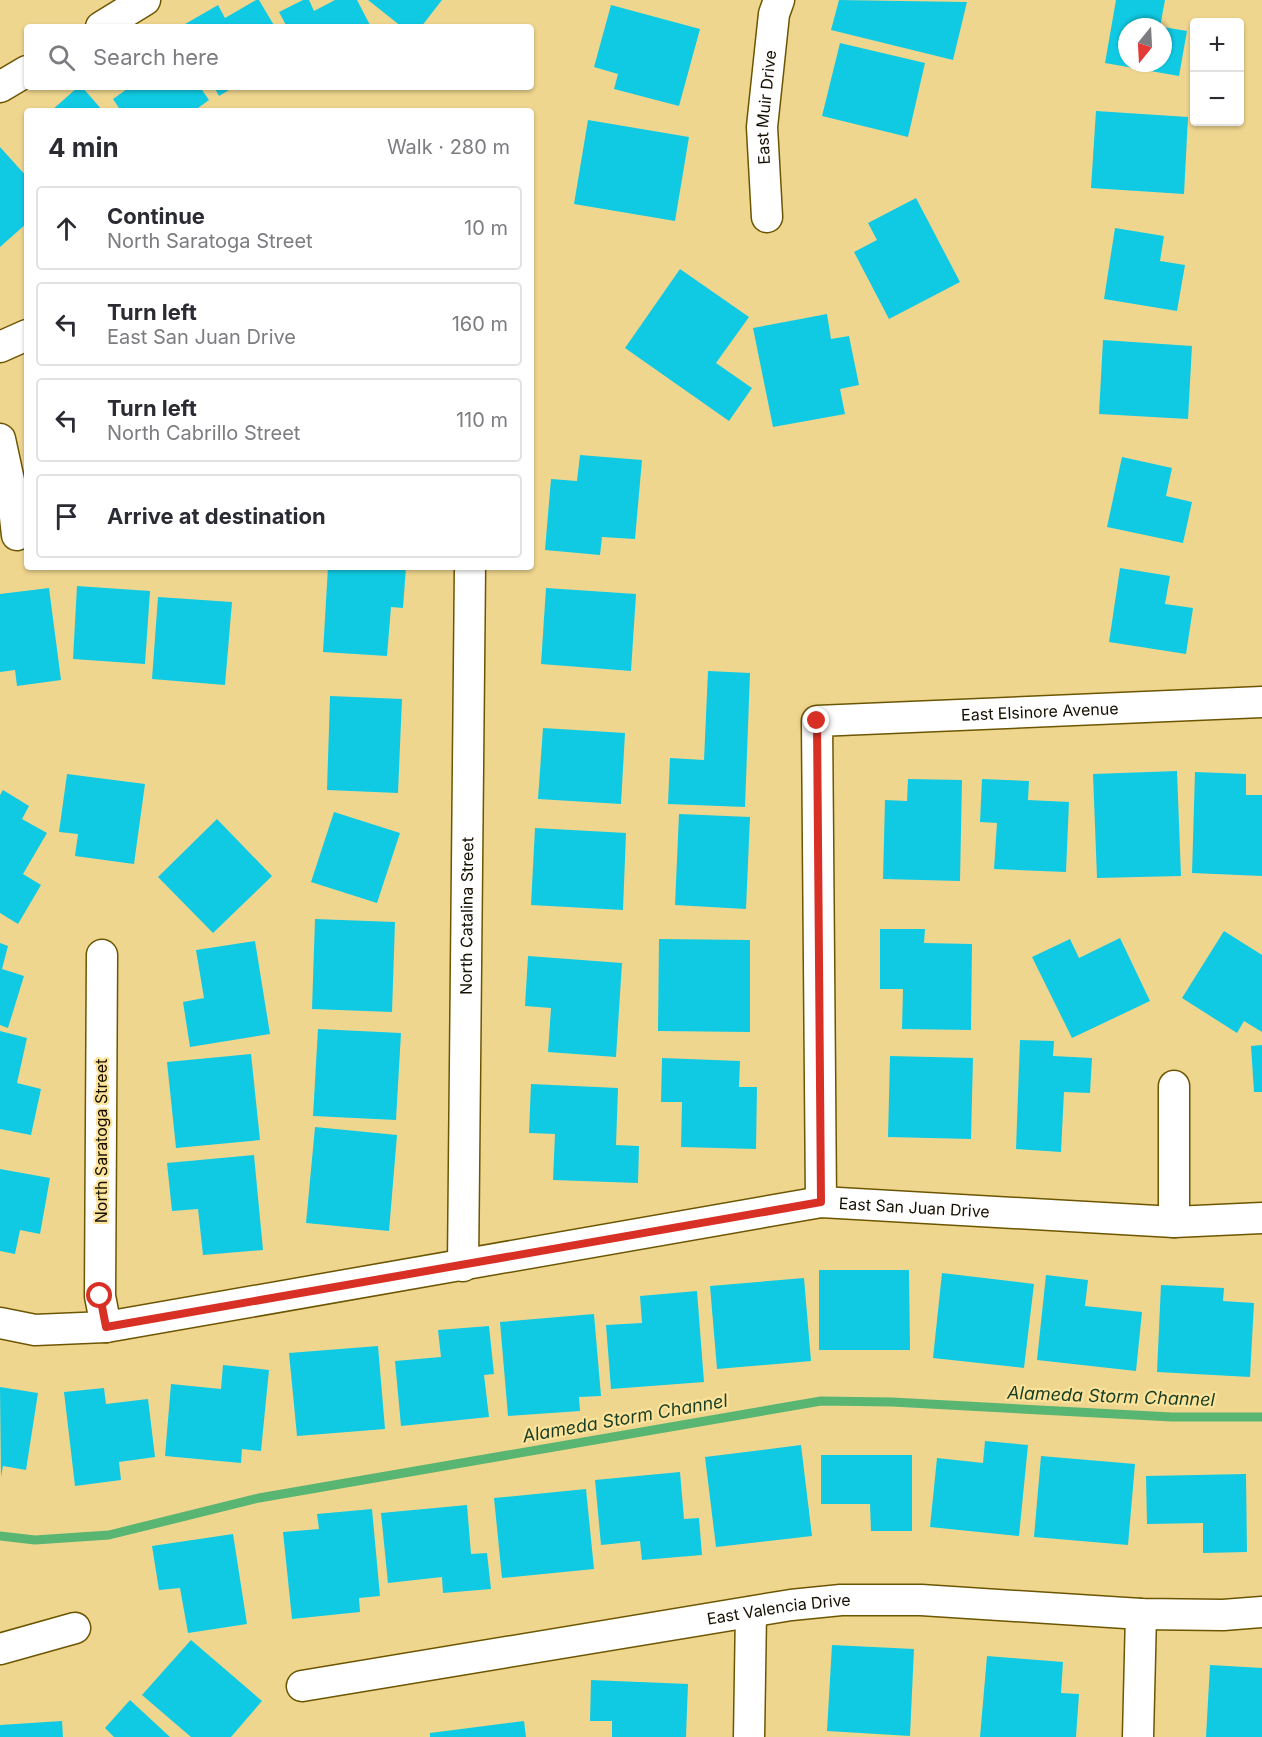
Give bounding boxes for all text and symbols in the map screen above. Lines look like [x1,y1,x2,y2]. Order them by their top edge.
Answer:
north arrow [1118,18,1172,72]
map controls [1190,18,1244,126]
button: + [1190,18,1244,72]
search box [24,24,534,90]
icon: search [45,41,78,74]
text: Search here [93,44,219,70]
street label: East Muir Drive [752,49,780,165]
button: − [1190,72,1244,126]
text: 4 min [48,132,119,163]
text: Walk · 280 m [387,135,510,159]
text: Continue [107,203,205,229]
icon: ahead [50,212,83,245]
text: 10 m [464,216,508,240]
text: North Saratoga Street [107,229,313,253]
text: Turn left [107,299,197,325]
icon: left [50,308,83,341]
text: 160 m [452,312,508,336]
text: East San Juan Drive [107,325,296,349]
text: Turn left [107,395,197,421]
icon: left [50,404,83,437]
text: 110 m [456,408,508,432]
text: North Cabrillo Street [107,421,300,445]
icon: arrive [50,500,83,533]
text: Arrive at destination [107,503,326,529]
street label: East Elsinore Avenue [961,698,1119,725]
route end [803,707,829,733]
street label: North Catalina Street [456,837,477,995]
street label: North Saratoga Street [91,1059,111,1223]
street label: East San Juan Drive [838,1193,990,1222]
route start [86,1282,112,1308]
water label: Alameda Storm Channel [1006,1382,1216,1410]
water label: Alameda Storm Channel [520,1389,730,1447]
street label: East Valencia Drive [705,1590,851,1629]

